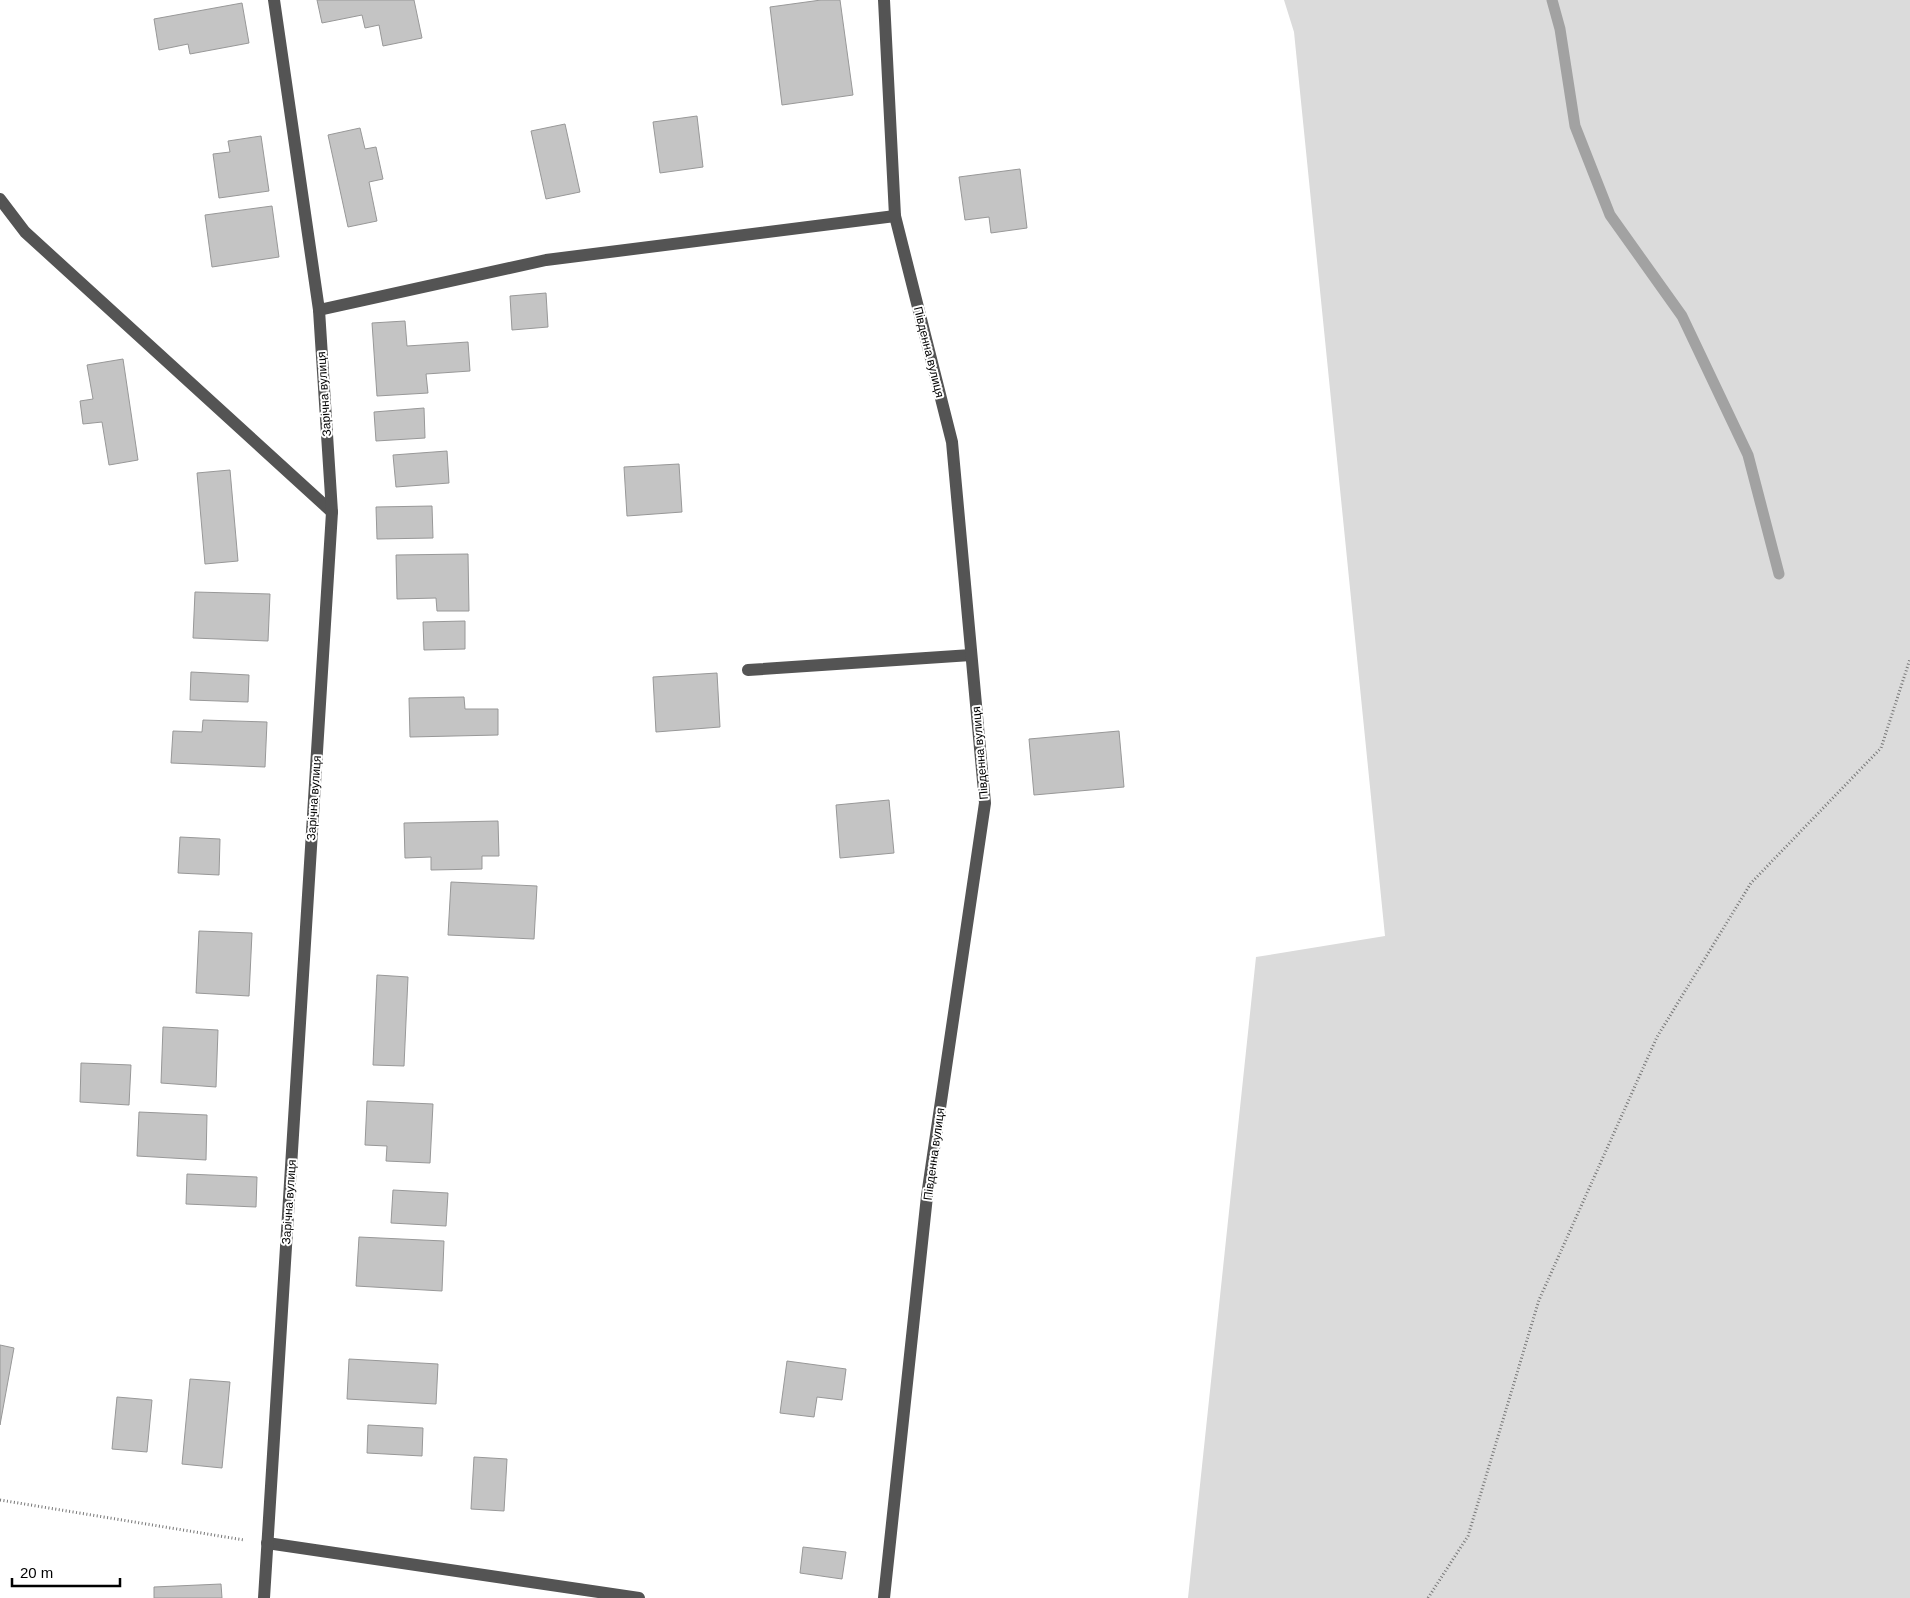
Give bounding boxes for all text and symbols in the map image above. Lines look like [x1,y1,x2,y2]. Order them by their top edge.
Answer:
street label: Південна вулиця [911,305,947,399]
street label: Зарічна вулиця [314,351,334,437]
street label: Південна вулиця [969,706,991,800]
street label: Зарічна вулиця [304,755,324,841]
street label: Південна вулиця [921,1107,947,1201]
street label: Зарічна вулиця [279,1159,299,1245]
scale bar [12,1556,120,1588]
text: 20 m [20,1564,53,1581]

